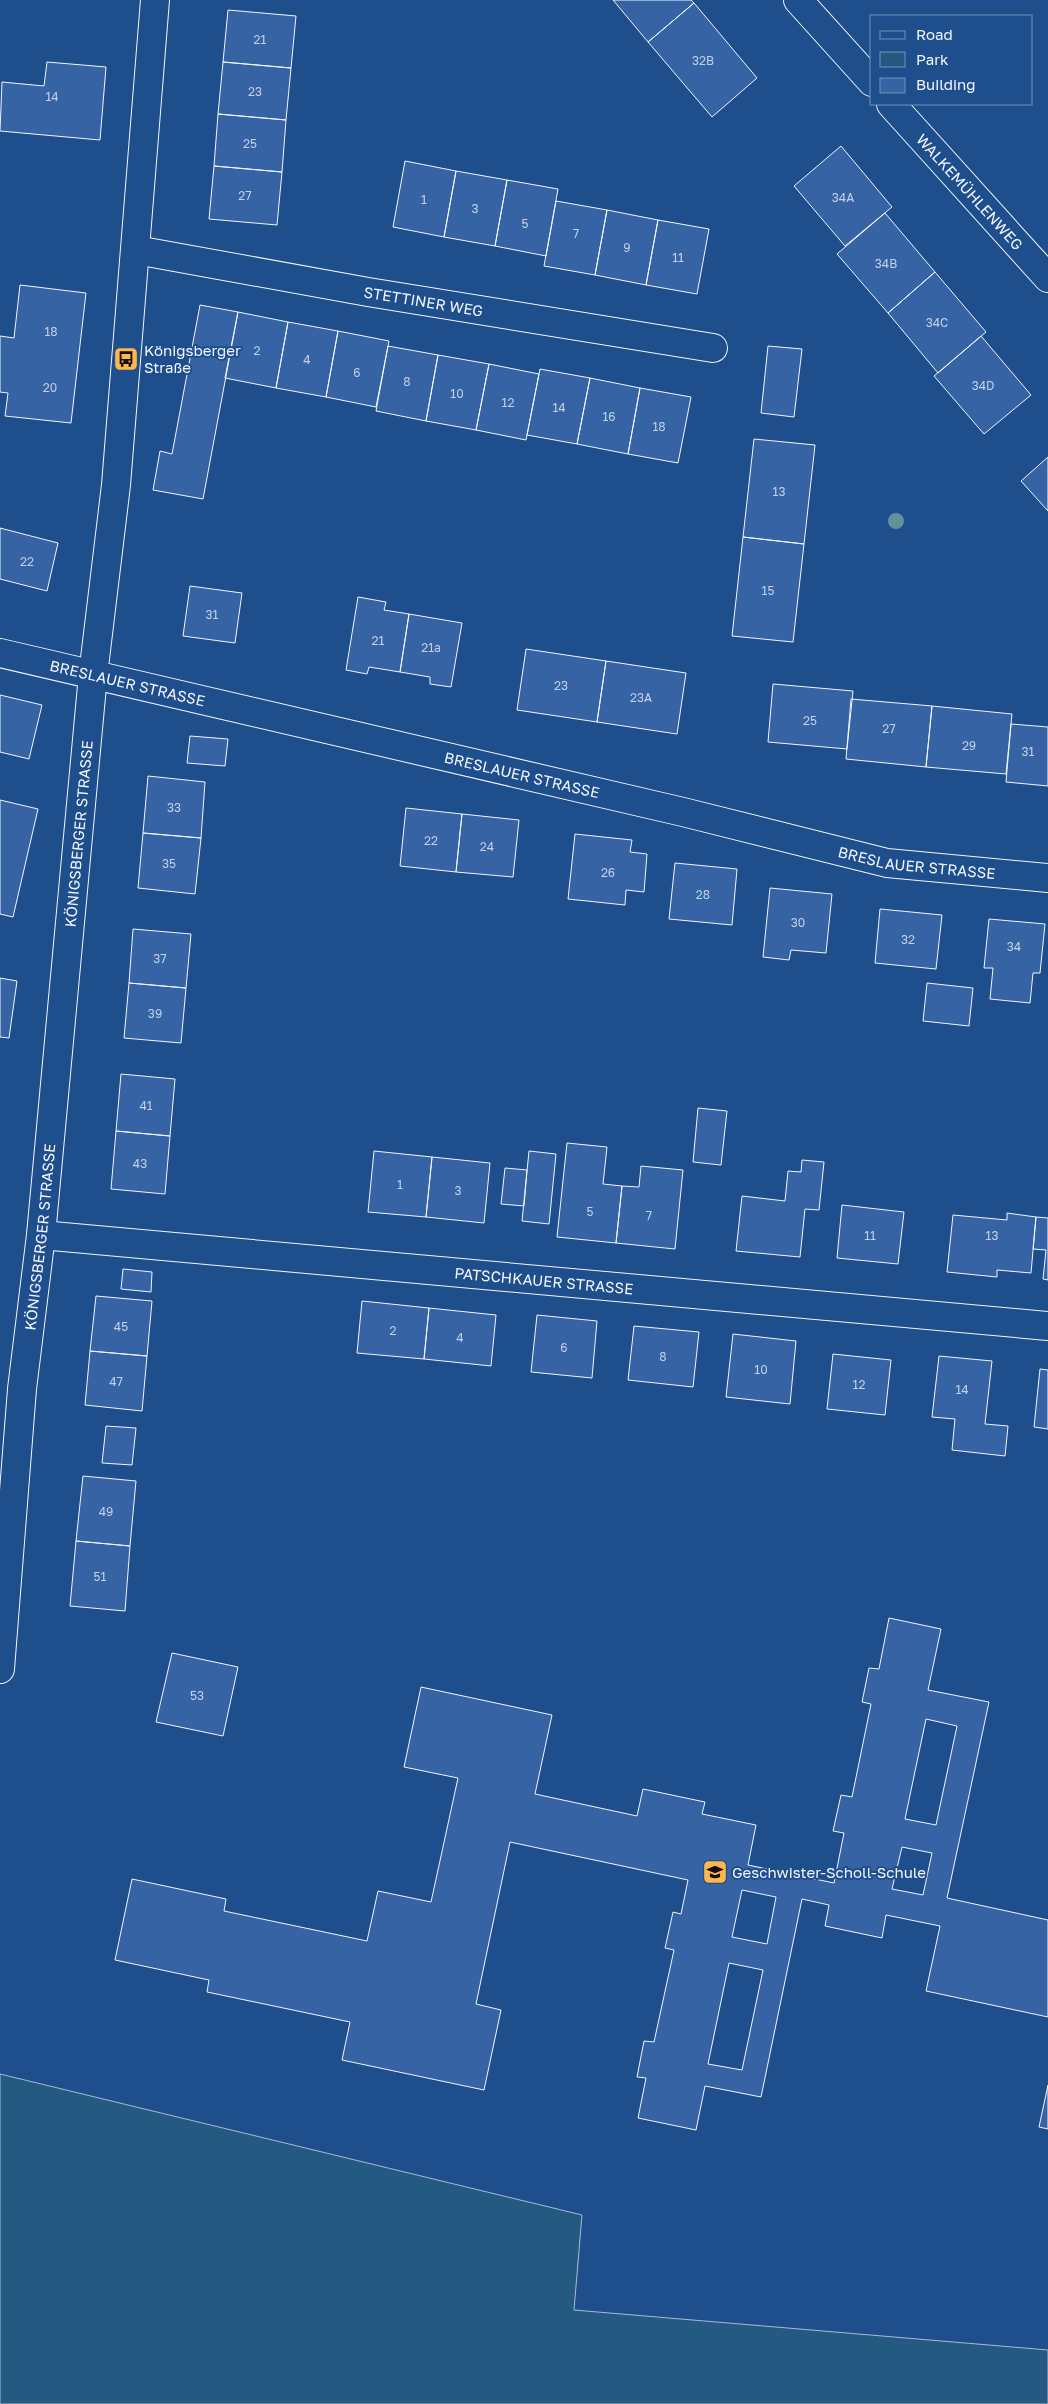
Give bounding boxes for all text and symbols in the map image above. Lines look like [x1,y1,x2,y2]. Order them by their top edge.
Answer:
legend [870,15,1033,105]
text: Road [916,25,953,43]
house number: 21 [254,32,267,47]
text: Park [916,50,949,68]
house number: 32B [692,53,714,68]
text: Building [916,75,976,93]
house number: 23 [248,84,262,99]
house number: 14 [45,89,59,104]
street label: WALKEMÜHLENWEG [913,130,1027,253]
house number: 25 [243,136,257,151]
house number: 27 [238,188,252,203]
house number: 34A [832,190,854,205]
house number: 1 [421,192,427,207]
house number: 3 [471,201,479,216]
house number: 5 [522,216,529,231]
house number: 7 [573,226,579,241]
house number: 9 [623,240,631,255]
house number: 11 [672,250,684,265]
house number: 34B [875,256,897,271]
street label: STETTINER WEG [363,282,484,320]
house number: 34C [926,315,948,330]
house number: 18 [44,324,58,339]
place label: Königsberger Straße [144,341,241,376]
house number: 2 [254,343,261,358]
bus stop icon: Königsberger Straße [113,346,139,372]
house number: 4 [303,352,311,367]
house number: 6 [353,365,361,380]
house number: 8 [403,374,411,389]
house number: 34D [972,378,994,393]
house number: 20 [43,380,57,395]
house number: 10 [450,386,464,401]
house number: 12 [502,395,514,410]
house number: 14 [552,400,566,415]
house number: 16 [602,409,616,424]
house number: 18 [652,419,666,434]
house number: 13 [773,484,785,499]
house number: 22 [20,554,34,569]
house number: 15 [762,583,774,598]
house number: 31 [206,607,219,622]
house number: 21 [372,633,385,648]
house number: 21a [421,640,441,655]
street label: BRESLAUER STRASSE [48,656,207,709]
house number: 23 [554,678,568,693]
house number: 23A [630,690,652,705]
house number: 25 [803,713,817,728]
house number: 27 [882,721,896,736]
house number: 29 [962,738,976,753]
street label: KÖNIGSBERGER STRASSE [61,739,96,928]
house number: 31 [1022,744,1035,759]
street label: BRESLAUER STRASSE [443,748,602,801]
house number: 33 [167,800,181,815]
house number: 22 [424,833,438,848]
house number: 24 [480,839,494,854]
street label: BRESLAUER STRASSE [836,842,996,882]
house number: 35 [162,856,176,871]
house number: 26 [601,865,615,880]
house number: 28 [696,887,710,902]
house number: 30 [791,915,805,930]
house number: 32 [901,932,915,947]
house number: 34 [1007,939,1021,954]
house number: 37 [153,951,167,966]
house number: 39 [148,1006,162,1021]
house number: 41 [139,1098,153,1113]
street label: KÖNIGSBERGER STRASSE [20,1143,58,1331]
house number: 43 [133,1156,147,1171]
house number: 1 [397,1177,403,1192]
house number: 3 [454,1183,462,1198]
house number: 5 [587,1204,594,1219]
house number: 7 [646,1208,652,1223]
house number: 11 [864,1228,876,1243]
house number: 13 [986,1228,998,1243]
street label: PATSCHKAUER STRASSE [454,1263,634,1297]
house number: 45 [114,1319,128,1334]
house number: 2 [390,1323,397,1338]
house number: 4 [456,1330,464,1345]
house number: 6 [560,1340,568,1355]
house number: 8 [659,1349,667,1364]
house number: 10 [754,1362,768,1377]
house number: 47 [109,1374,123,1389]
house number: 12 [853,1377,865,1392]
house number: 14 [955,1382,969,1397]
house number: 49 [99,1504,113,1519]
house number: 51 [94,1569,107,1584]
house number: 53 [190,1688,204,1703]
school or university icon: Geschwister-Scholl-Schule [702,1859,728,1885]
place label: Geschwister-Scholl-Schule [732,1863,926,1881]

